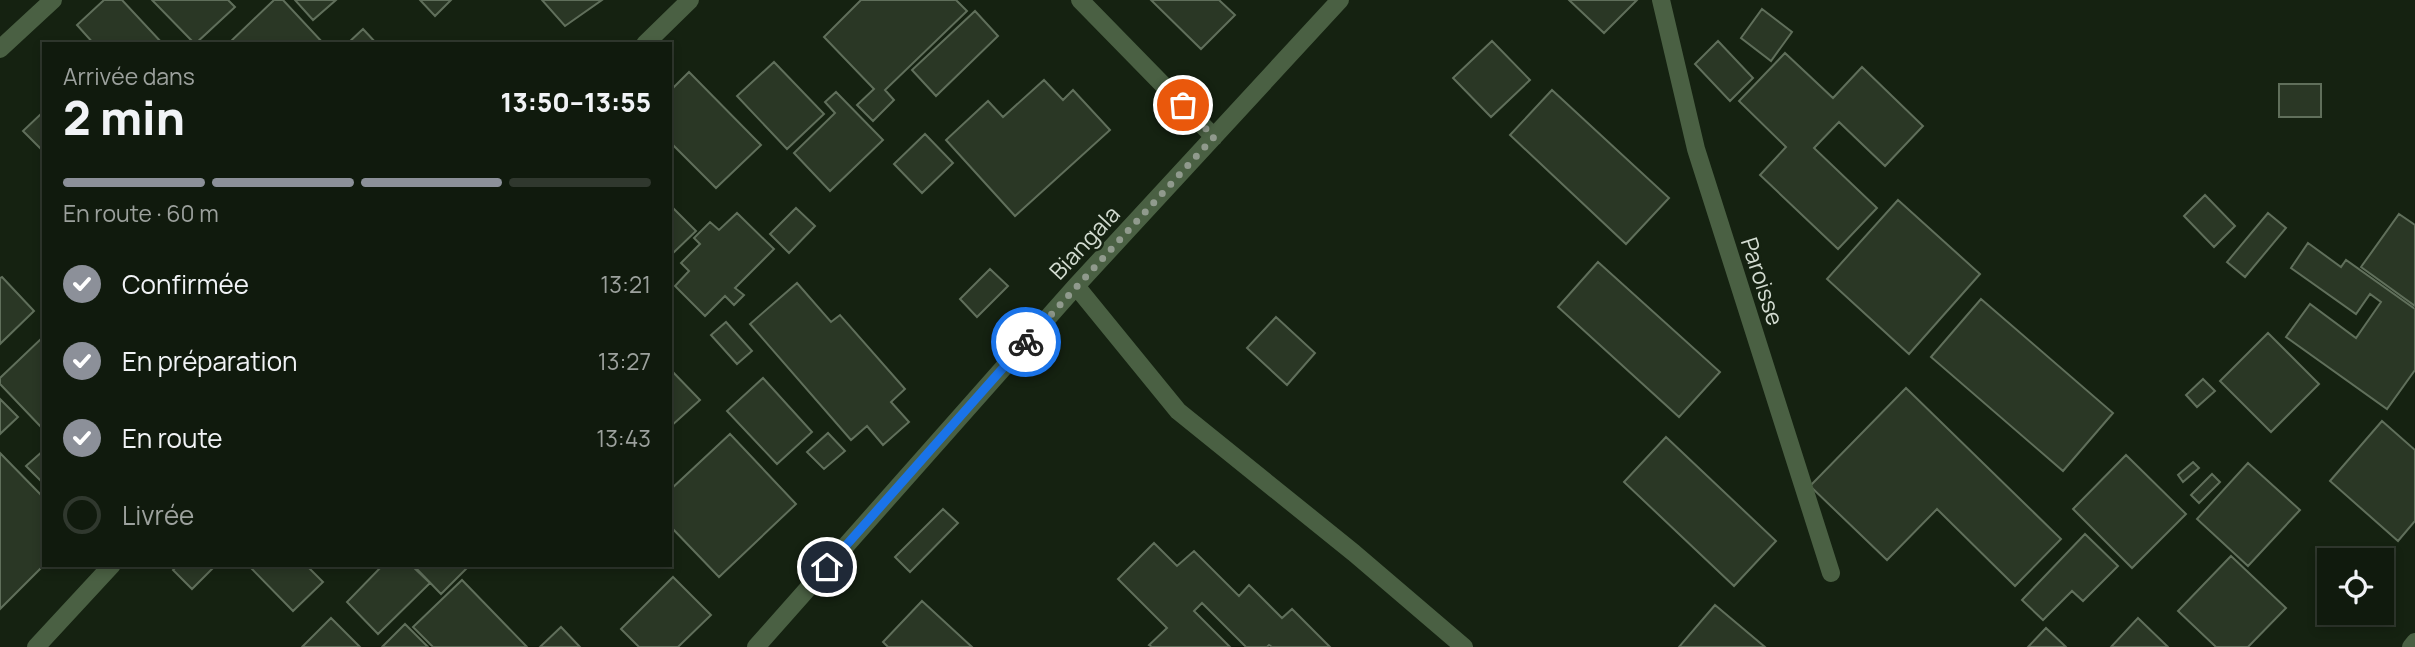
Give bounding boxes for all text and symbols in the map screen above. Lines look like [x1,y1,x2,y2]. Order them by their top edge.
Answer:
text: Arrivée dans [63,60,195,92]
pin [1153,75,1213,135]
text: 13:50–13:55 [501,84,651,120]
text: 2 min [63,86,185,149]
icon: bag [1164,86,1202,124]
text: En route · 60 m [63,197,219,229]
street label: Biangala [1041,198,1127,286]
street label: Paroisse [1734,233,1792,329]
icon: check [63,265,101,303]
text: Confirmée [122,266,249,302]
text: 13:21 [600,268,651,300]
courier [991,307,1061,377]
icon: bike [1007,323,1045,361]
icon: check [63,342,101,380]
text: En préparation [122,343,297,379]
text: 13:27 [598,345,651,377]
icon: check [63,419,101,457]
text: En route [122,420,223,456]
text: 13:43 [596,422,651,454]
text: Livrée [122,497,194,533]
pin [797,537,857,597]
icon: home [808,548,846,586]
map controls [2317,548,2394,625]
button: locate [2317,548,2394,625]

